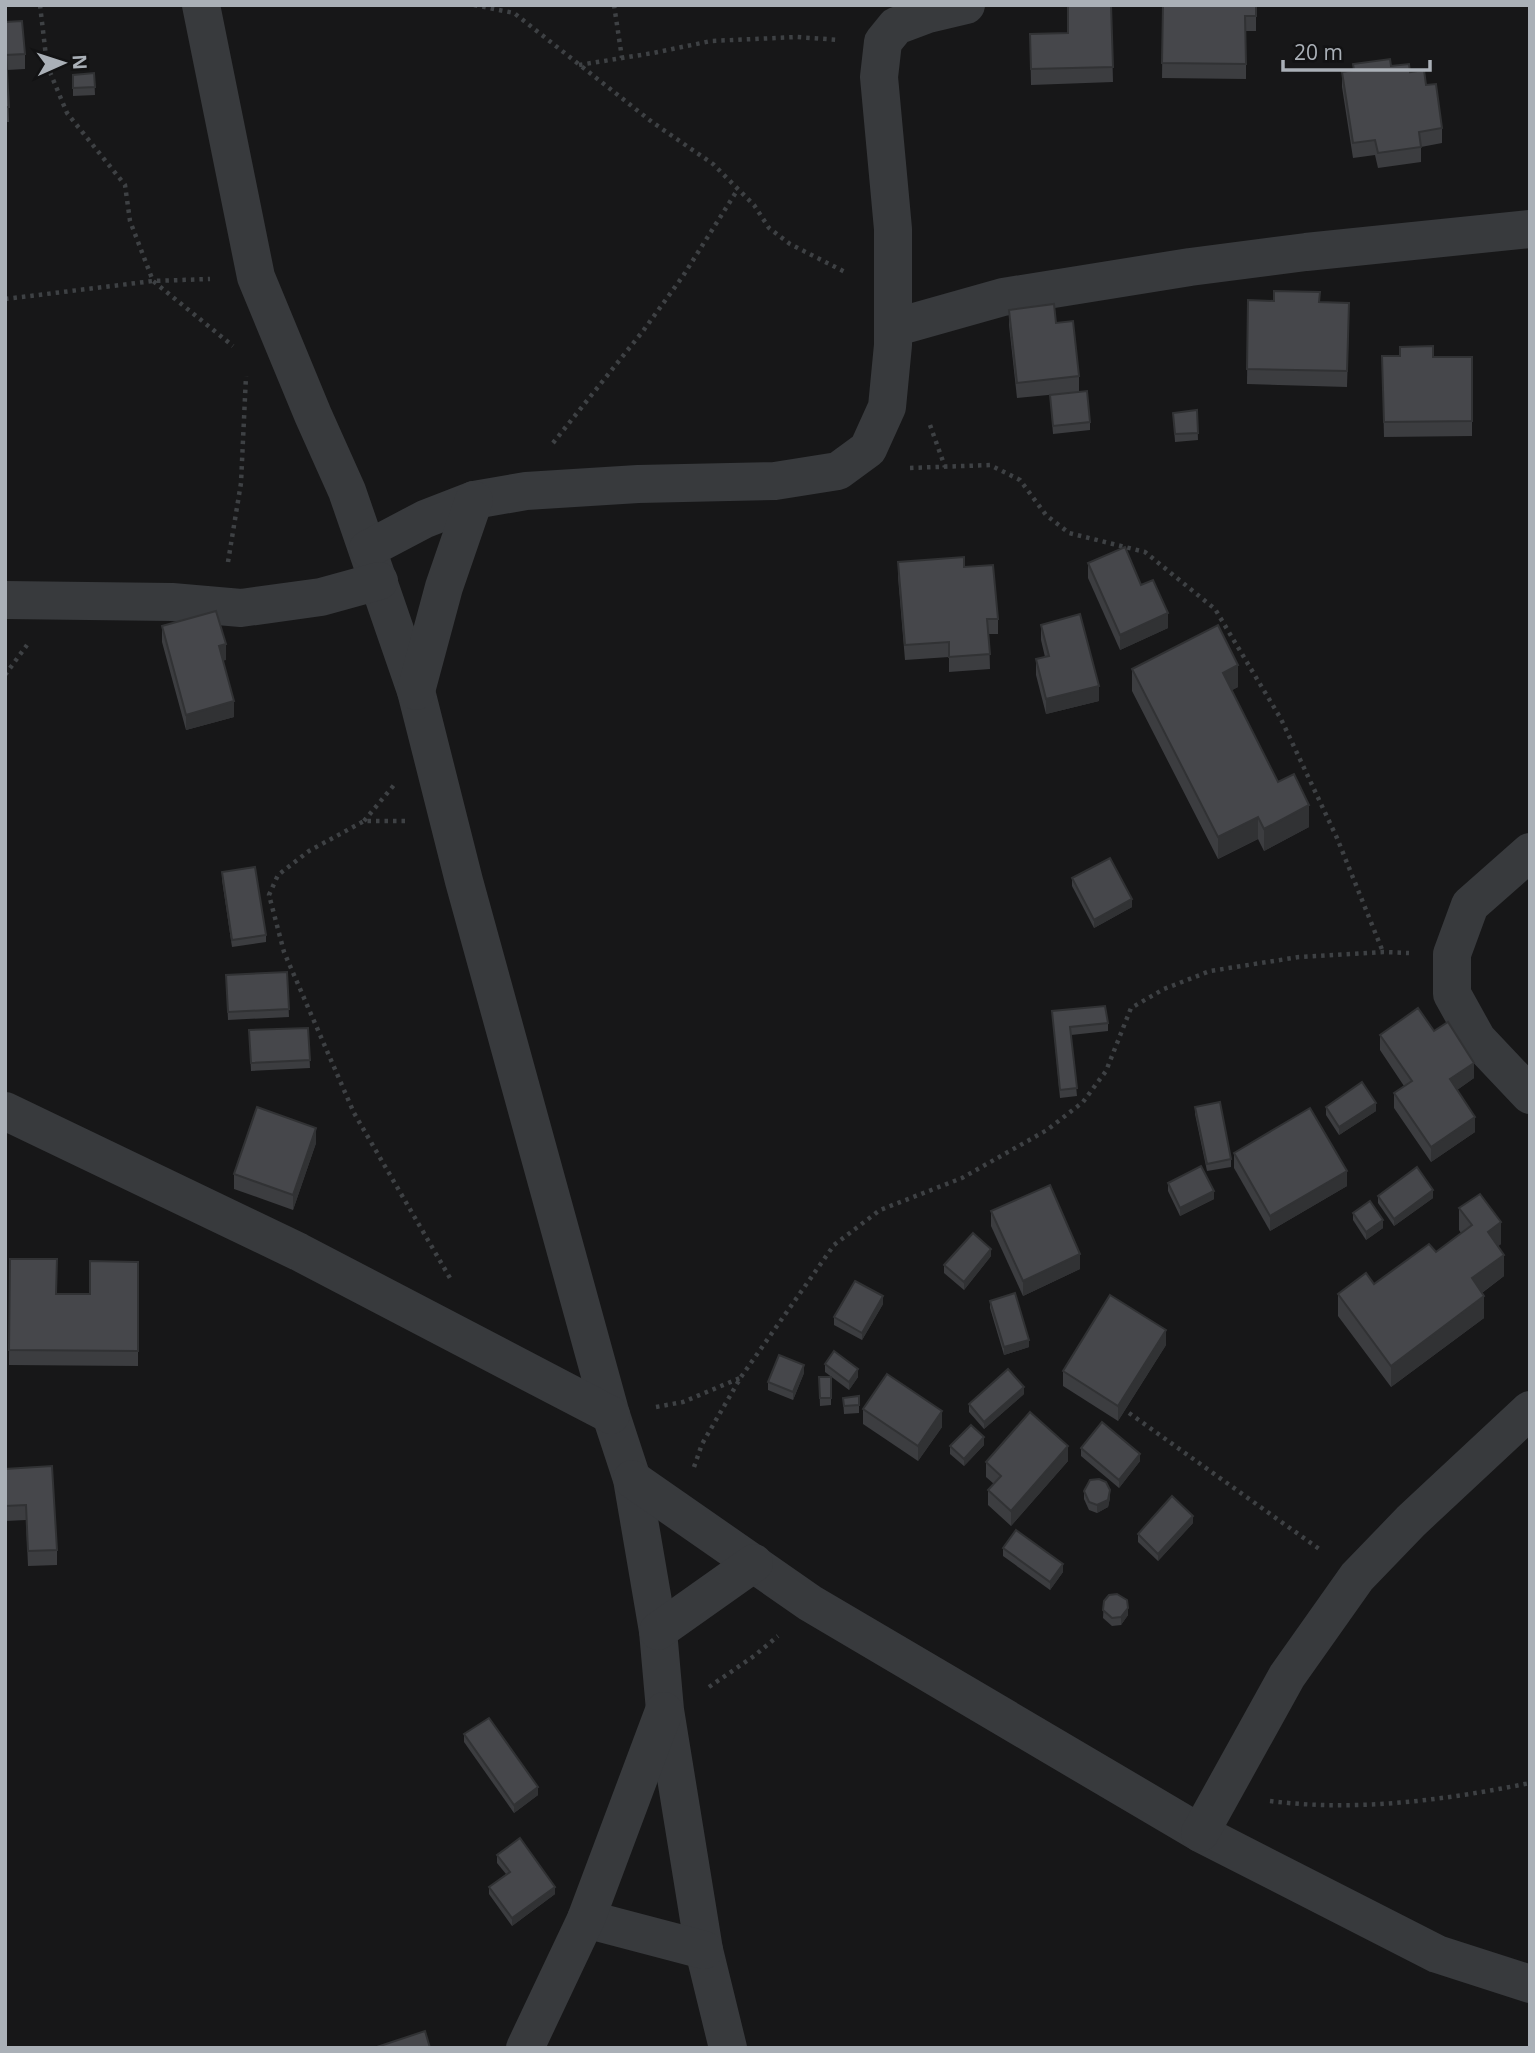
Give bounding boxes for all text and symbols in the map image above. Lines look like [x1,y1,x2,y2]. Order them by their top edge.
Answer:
north arrow [28,28,98,98]
scale bar [1283,28,1430,72]
text: 20 m [1294,38,1343,66]
text: N [67,54,93,71]

